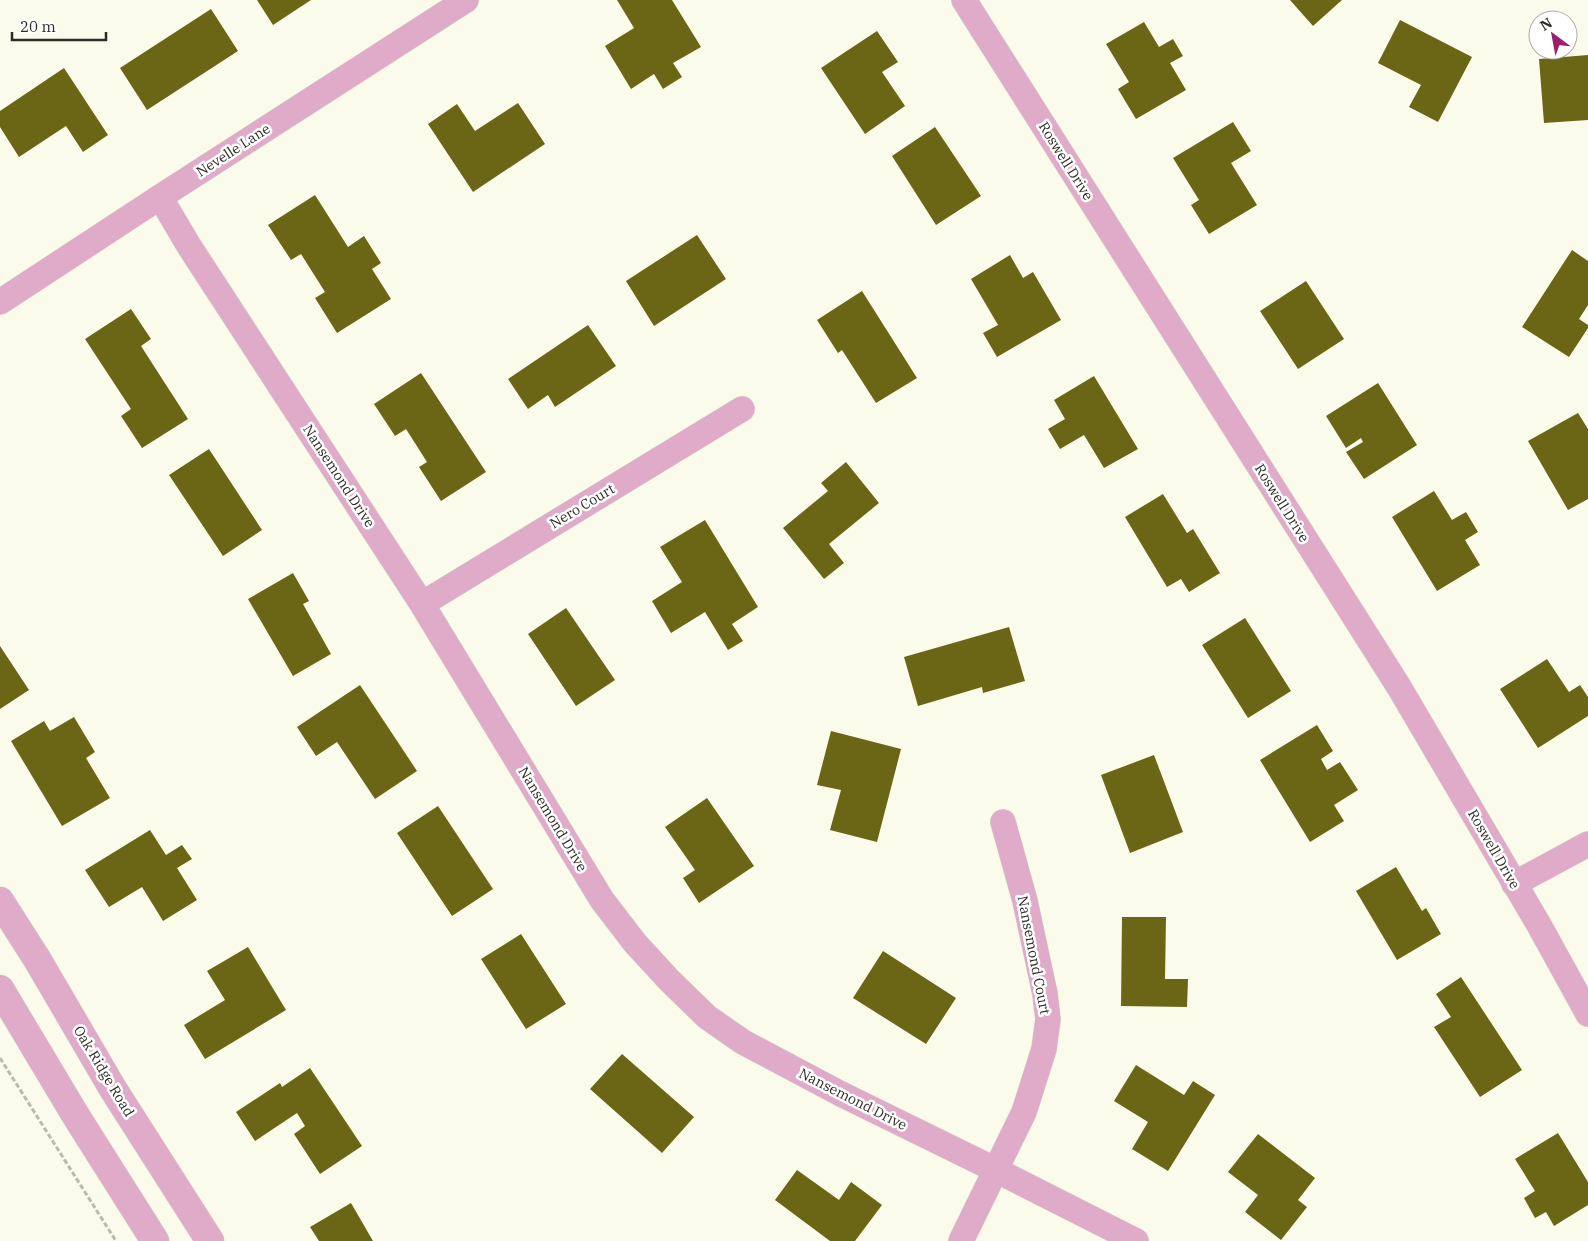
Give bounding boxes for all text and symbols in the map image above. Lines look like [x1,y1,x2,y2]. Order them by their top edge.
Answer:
scale bar [12,10,106,42]
north arrow [1528,10,1578,60]
text: N [1537,13,1556,35]
text: 20 m [20,17,56,36]
street label: Roswell Drive [1035,118,1097,204]
street label: Nevelle Lane [193,119,273,181]
street label: Nansemond Drive [299,421,379,531]
street label: Roswell Drive [1251,460,1313,546]
street label: Nero Court [546,480,618,532]
street label: Nansemond Drive [515,763,591,875]
street label: Roswell Drive [1464,806,1524,892]
street label: Nansemond Court [1014,894,1054,1016]
street label: Oak Ridge Road [70,1022,139,1120]
street label: Nansemond Drive [796,1064,910,1134]

